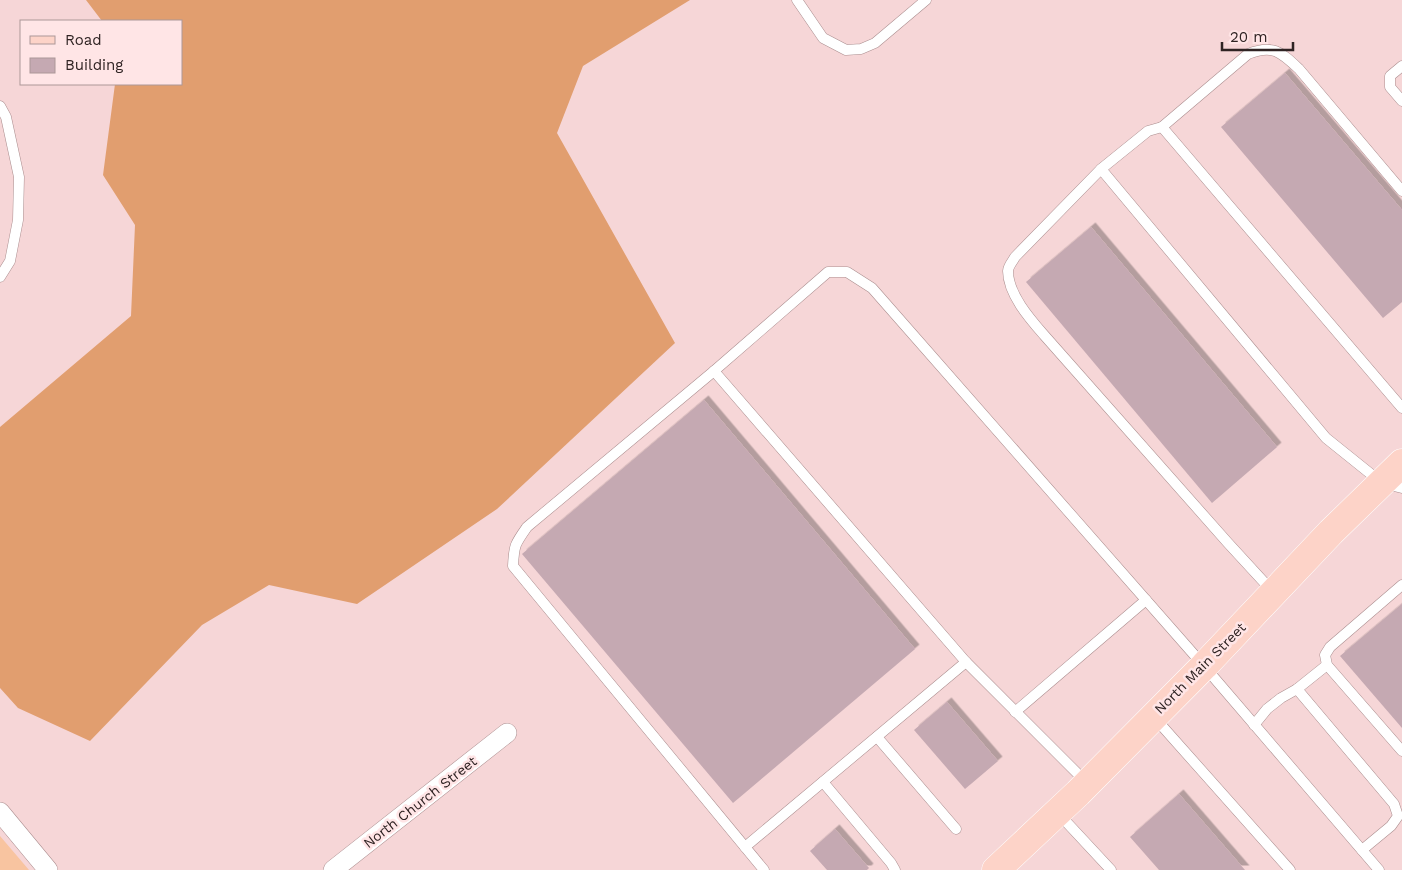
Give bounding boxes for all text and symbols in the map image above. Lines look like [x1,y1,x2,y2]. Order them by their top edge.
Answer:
legend [20,20,182,85]
scale bar [1222,20,1293,52]
text: 20 m [1230,28,1268,46]
text: Road [65,31,102,49]
text: Building [65,56,123,74]
street label: North Main Street [1151,619,1249,717]
street label: North Church Street [360,753,480,851]

